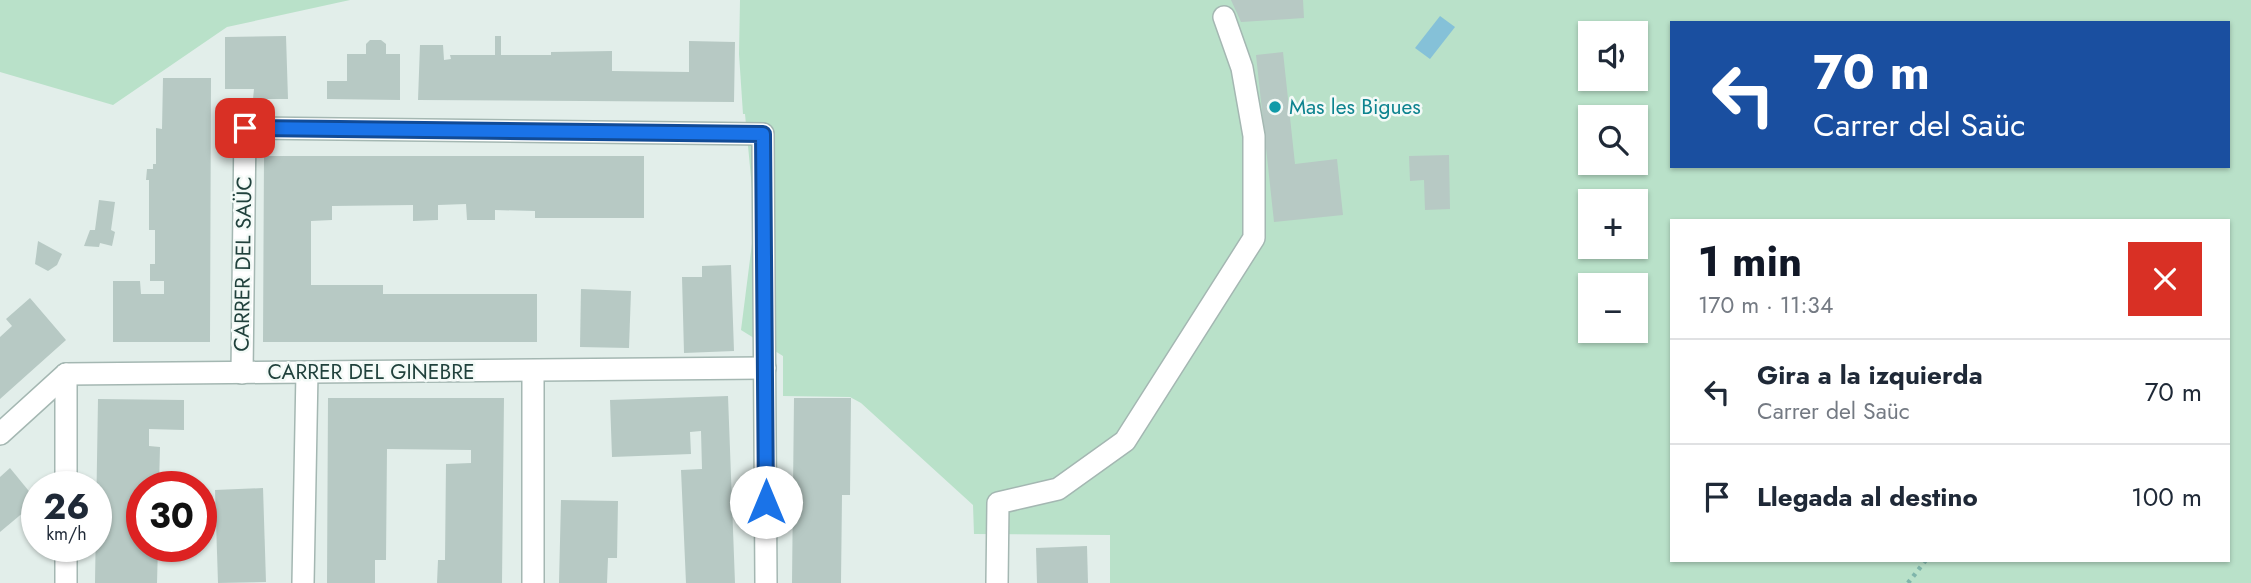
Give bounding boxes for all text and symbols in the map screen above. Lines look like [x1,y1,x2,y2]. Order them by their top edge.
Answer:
map controls [1578,21,1648,343]
button: sound [1578,21,1648,91]
text: 70 m [1813,37,1930,107]
icon: left [1698,49,1789,140]
place label: Mas les Bigues [1289,92,1421,122]
pin [215,98,275,158]
marker: Mas les Bigues [1267,99,1283,115]
text: Carrer del Saüc [1813,102,2026,148]
button: search [1578,105,1648,175]
icon: arrive [226,109,264,147]
street label: CARRER DEL SAÜC [226,176,260,352]
button: + [1578,189,1648,259]
text: 1 min [1698,231,1802,292]
button: close [2128,242,2202,316]
button: − [1578,273,1648,343]
text: 170 m · 11:34 [1698,288,1833,322]
text: Gira a la izquierda [1757,356,1983,394]
street label: CARRER DEL GINEBRE [268,357,474,387]
icon: left [1698,373,1736,411]
text: 70 m [2145,373,2202,411]
text: Carrer del Saüc [1757,394,1910,428]
position arrow [729,465,803,539]
speed limit sign: 30 [126,471,217,562]
icon: arrive [1698,478,1736,516]
text: Llegada al destino [1757,478,1978,516]
text: 100 m [2131,478,2202,516]
text: 26 [43,482,90,532]
text: km/h [46,521,87,547]

